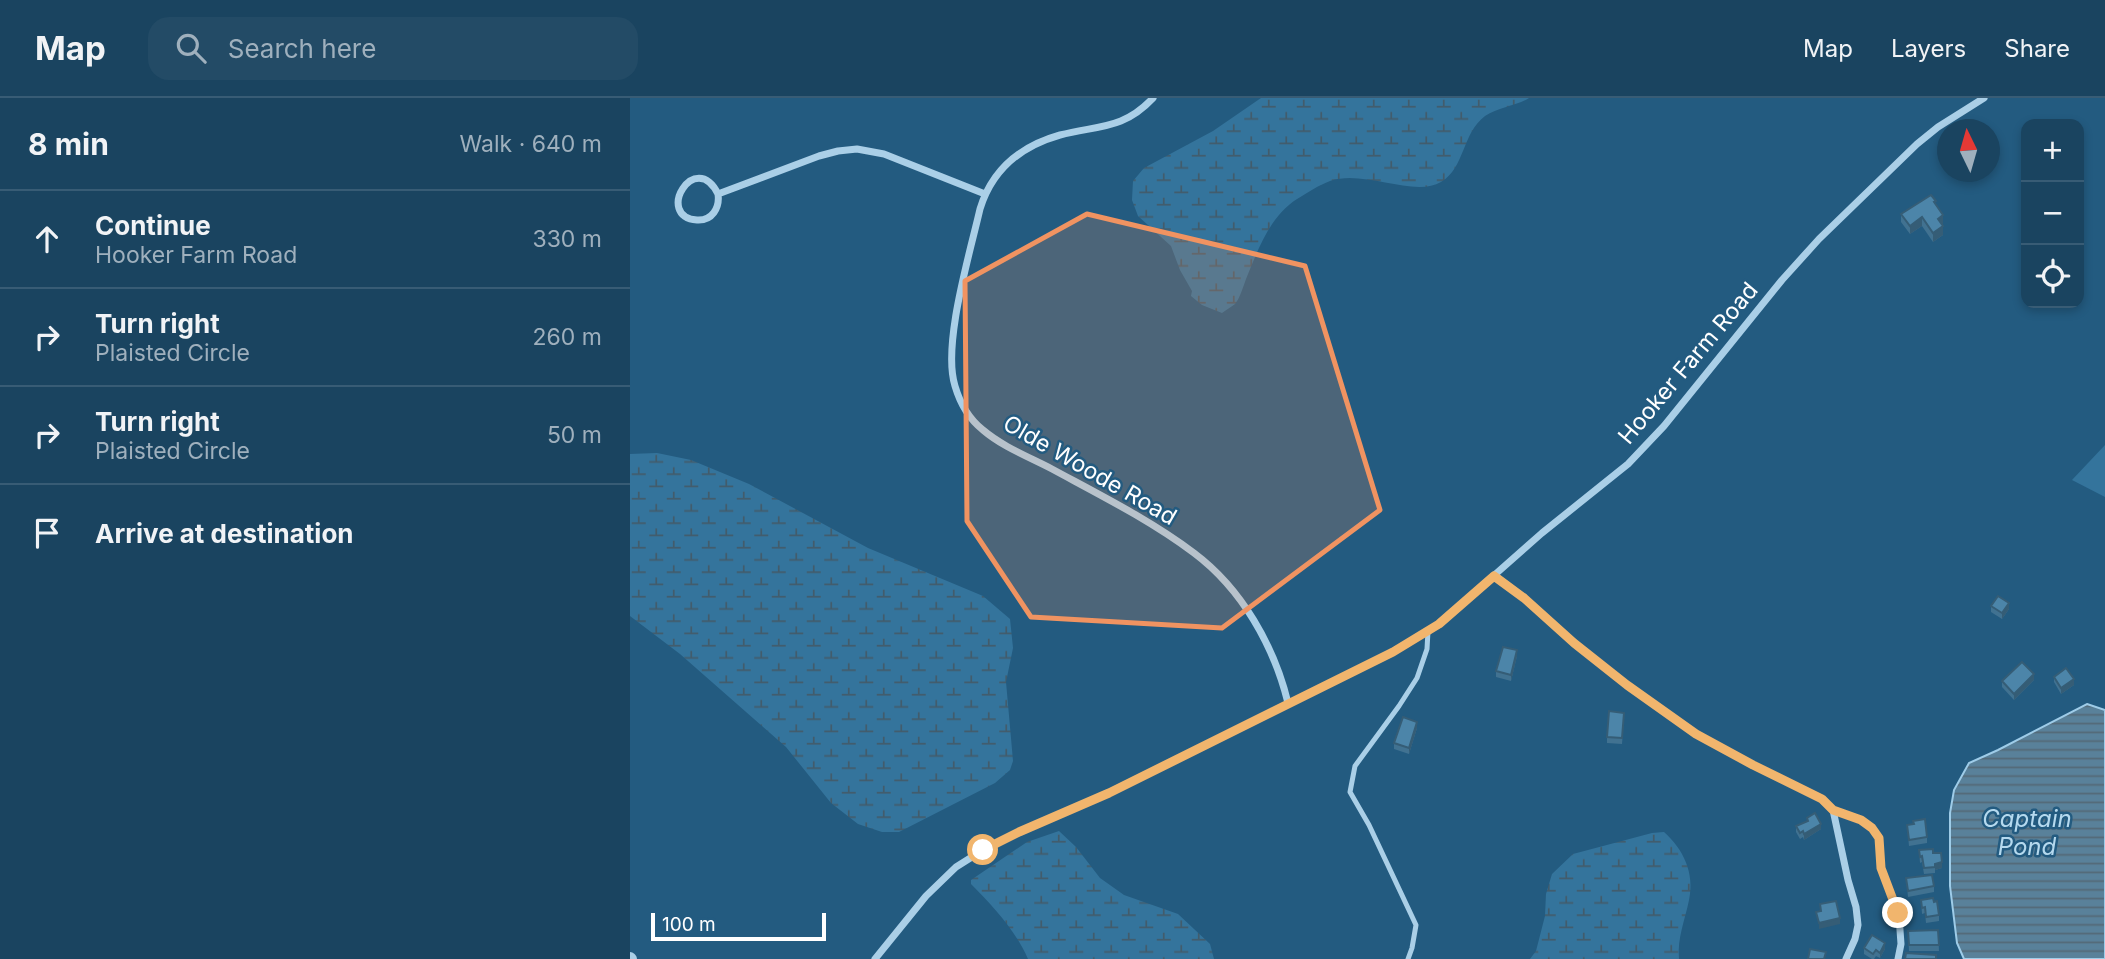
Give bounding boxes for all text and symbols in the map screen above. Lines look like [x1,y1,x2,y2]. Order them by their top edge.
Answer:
search box [148,17,638,80]
text: Map [35,28,106,68]
icon: search [172,29,210,67]
text: Search here [228,33,376,64]
text: Map [1803,34,1853,63]
text: Layers [1891,34,1966,63]
text: Share [2004,34,2070,63]
north arrow [1937,119,2000,182]
map controls [2021,119,2084,308]
button: + [2021,119,2084,182]
text: 8 min [28,126,109,162]
text: Walk · 640 m [460,130,602,158]
button: − [2021,182,2084,245]
text: Continue [95,210,211,241]
icon: ahead [28,220,66,258]
text: 330 m [532,225,602,253]
text: Hooker Farm Road [95,241,297,269]
button: locate [2021,245,2084,308]
street label: Hooker Farm Road [1612,276,1764,450]
text: Turn right [95,308,220,339]
icon: right [28,318,66,356]
text: 260 m [533,323,602,351]
text: Plaisted Circle [95,339,250,367]
text: Turn right [95,406,220,437]
street label: Olde Woode Road [998,409,1182,531]
icon: right [28,416,66,454]
text: 50 m [547,421,602,449]
text: Plaisted Circle [95,437,250,465]
icon: arrive [28,514,66,552]
text: Arrive at destination [95,518,354,549]
water label: Captain Pond [1982,804,2072,861]
route start [967,834,998,865]
route end [1882,897,1913,928]
scale bar [651,910,826,942]
text: 100 m [662,913,716,936]

